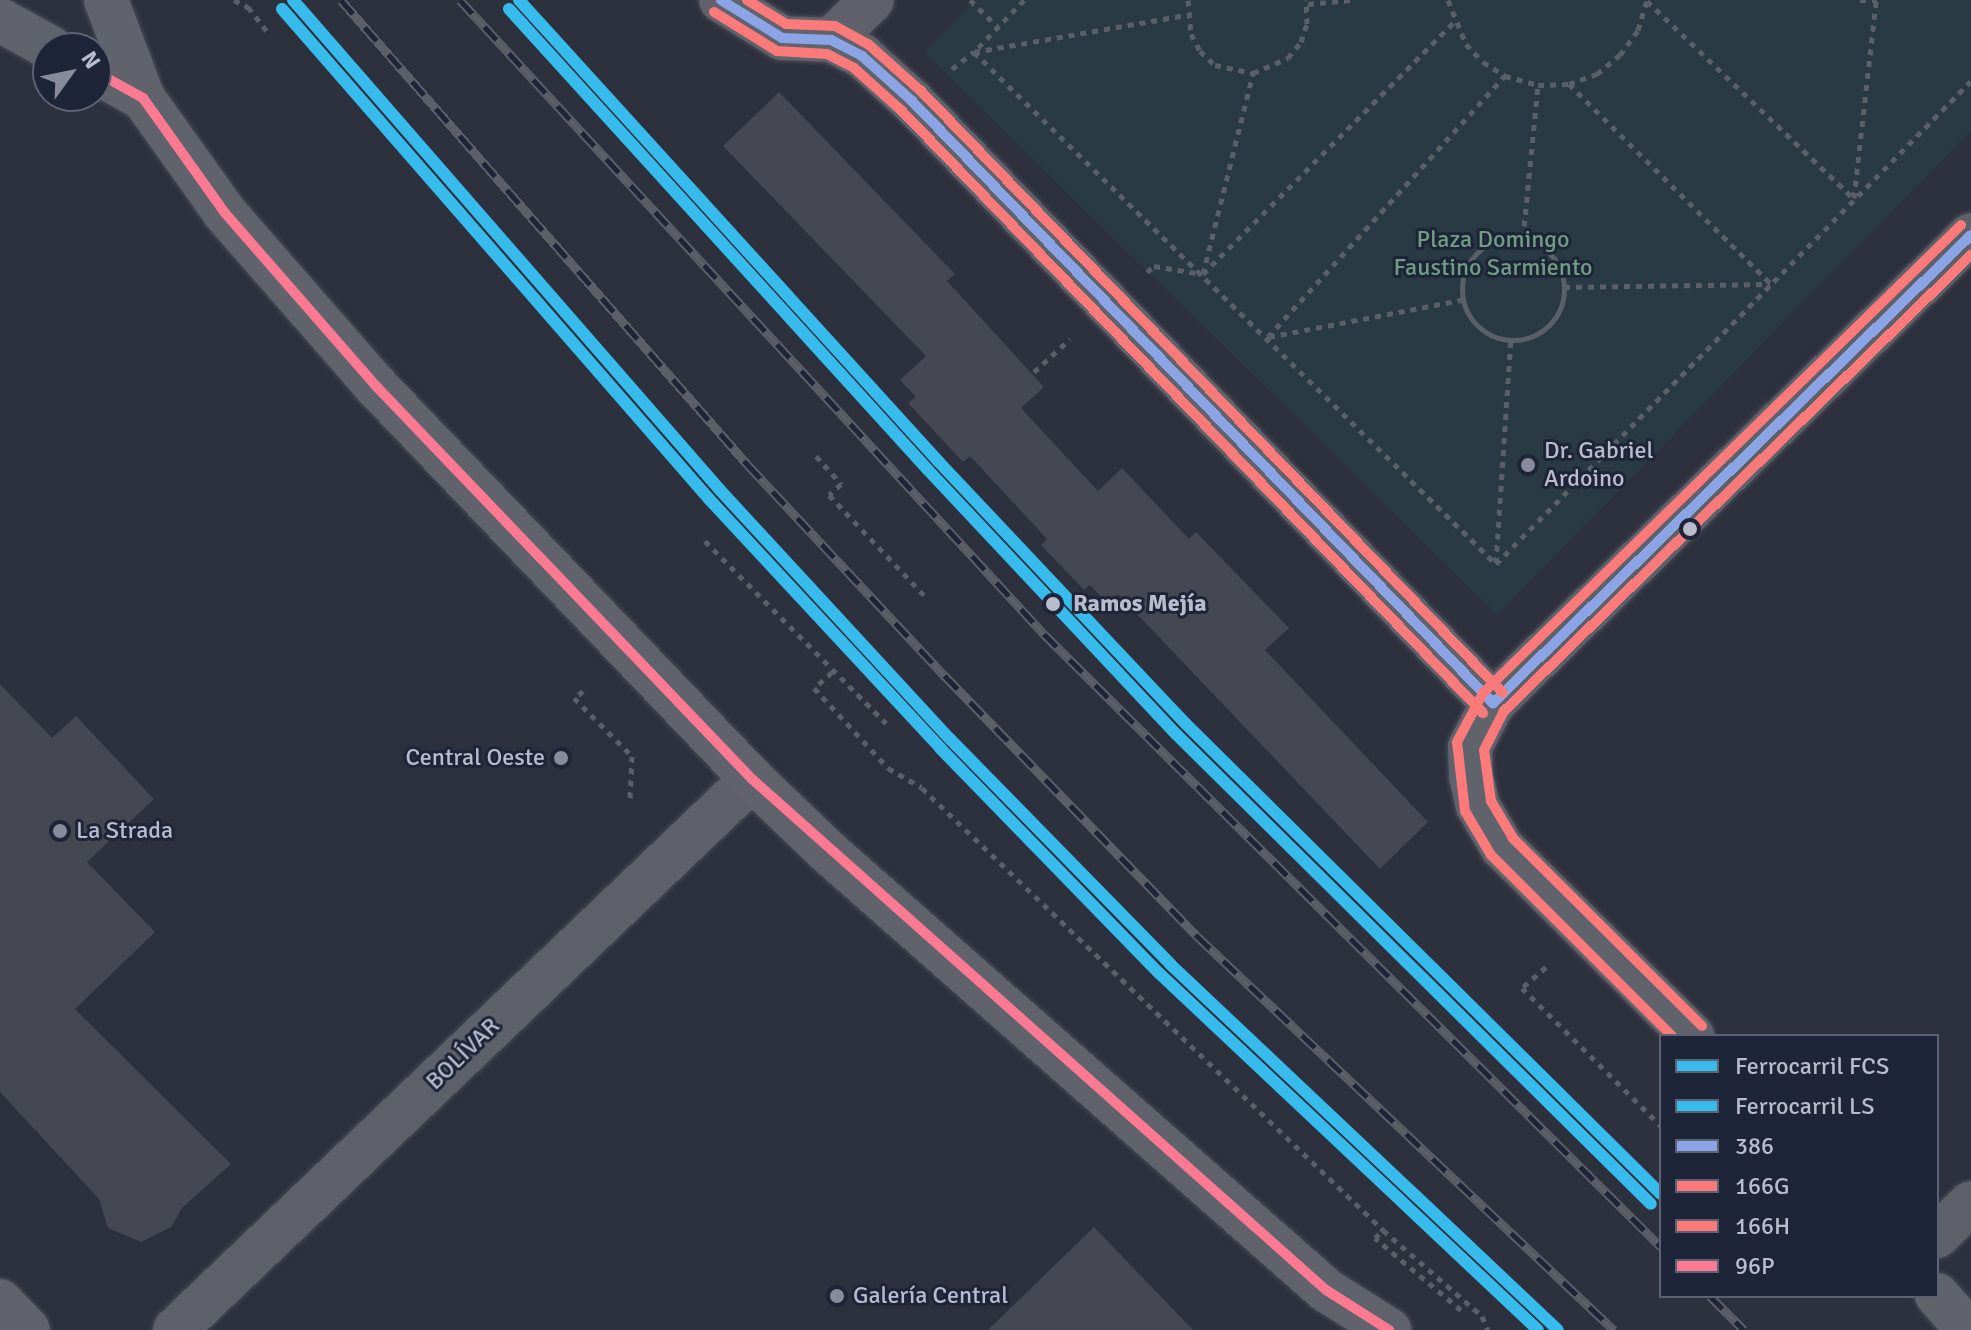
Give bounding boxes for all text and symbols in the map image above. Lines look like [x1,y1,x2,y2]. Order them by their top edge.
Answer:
north arrow [32,32,112,112]
text: N [75,46,106,74]
park label: Plaza Domingo Faustino Sarmiento [1393,226,1593,282]
place label: Dr. Gabriel Ardoino [1544,437,1653,493]
marker: Dr. Gabriel Ardoino [1519,456,1537,474]
unlabelled marker [1682,521,1698,537]
place label: Ramos Mejía [1073,590,1206,618]
marker: Ramos Mejía [1040,591,1066,617]
place label: Central Oeste [406,744,545,772]
marker: Central Oeste [552,749,570,767]
place label: La Strada [76,817,173,845]
marker: La Strada [51,822,69,840]
street label: BOLÍVAR [420,1012,506,1096]
legend [1659,1034,1939,1298]
text: Ferrocarril FCS [1735,1051,1889,1081]
text: Ferrocarril LS [1735,1091,1875,1121]
text: 386 [1735,1131,1774,1161]
text: 166G [1735,1171,1789,1201]
text: 166H [1735,1211,1790,1241]
text: 96P [1735,1251,1775,1281]
place label: Galería Central [853,1282,1008,1310]
marker: Galería Central [828,1287,846,1305]

